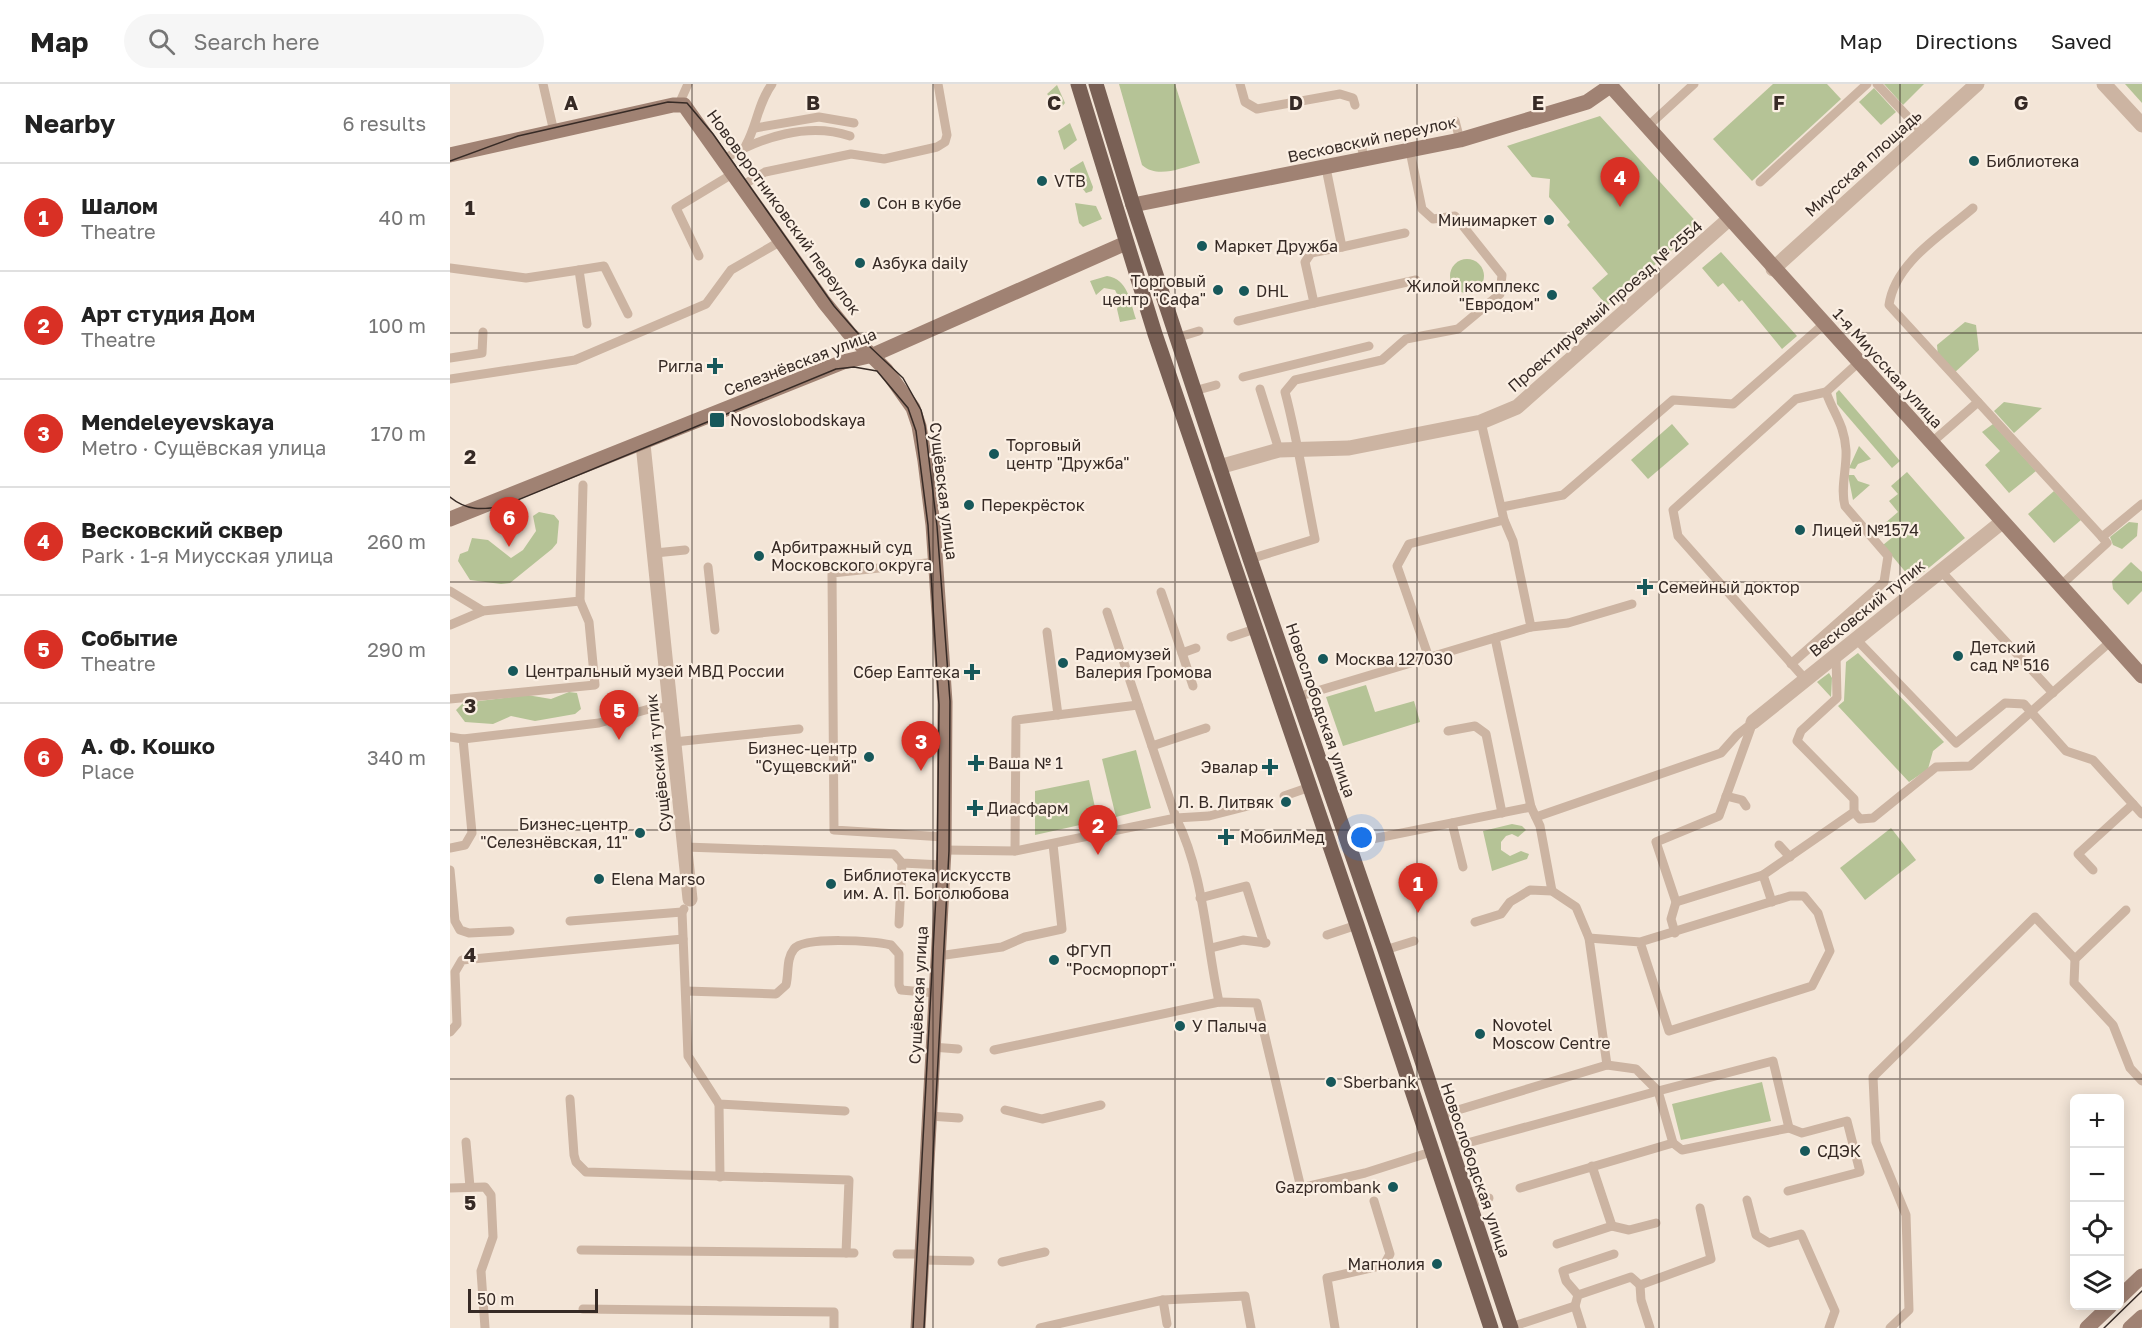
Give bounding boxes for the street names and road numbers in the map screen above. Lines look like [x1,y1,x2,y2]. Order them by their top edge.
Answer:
street label: Нововоротниковский переулок [703,105,865,319]
street label: Миусская площадь [1801,105,1925,221]
street label: Весковский переулок [1286,111,1458,167]
street label: Проектируемый проезд № 2554 [1504,216,1706,396]
street label: 1-я Миусская улица [1829,304,1947,432]
street label: Селезнёвская улица [721,324,879,400]
street label: Сущёвская улица [926,421,962,561]
street label: Весковский тупик [1805,555,1929,661]
street label: Новослободская улица [1282,620,1360,800]
street label: Сущёвский тупик [641,693,675,833]
street label: Сущёвская улица [904,925,932,1065]
street label: Новослободская улица [1437,1080,1515,1260]

